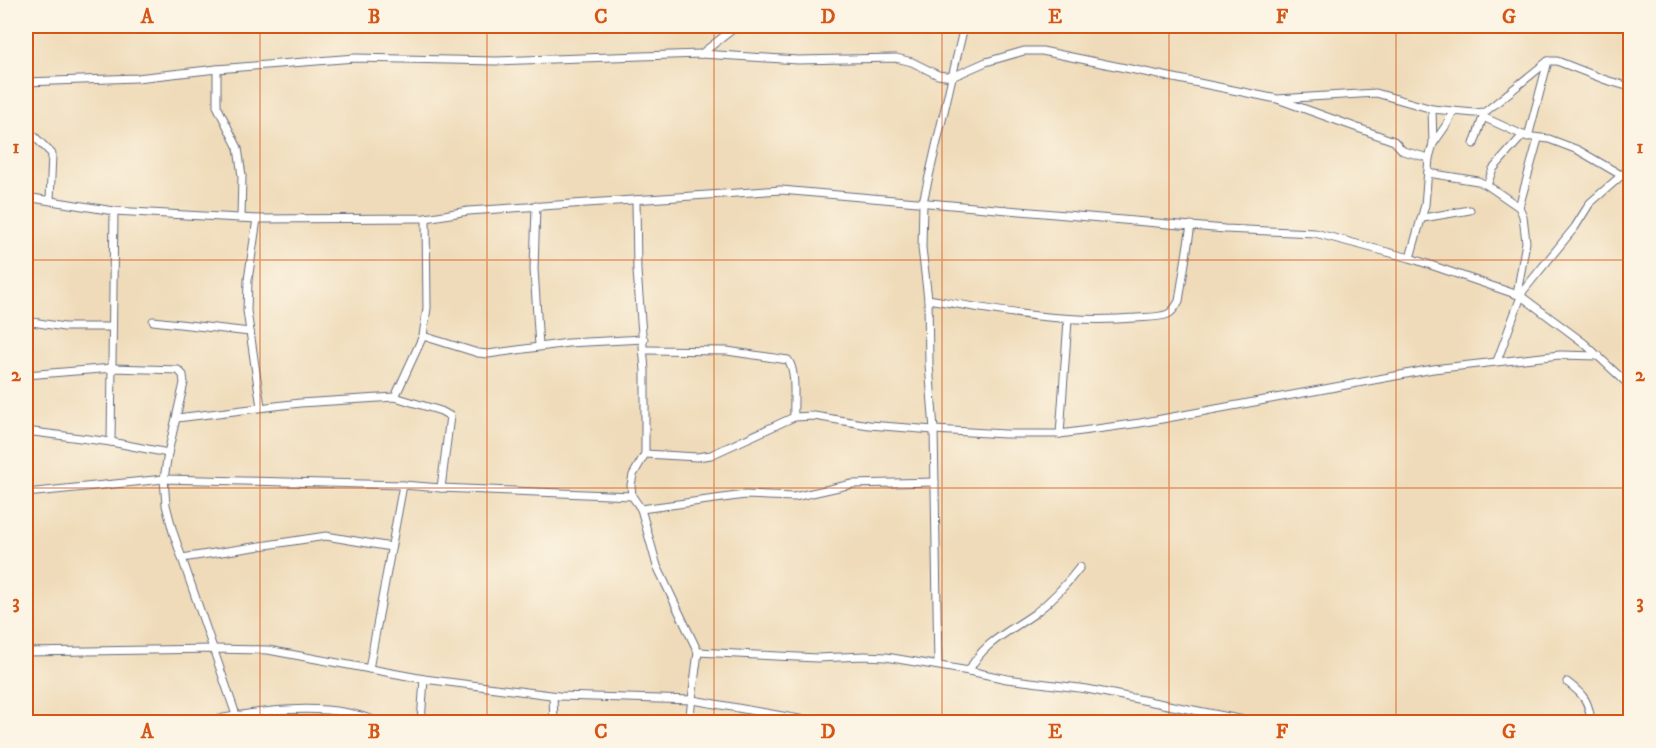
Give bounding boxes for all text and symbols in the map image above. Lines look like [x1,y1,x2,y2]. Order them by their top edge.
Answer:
text: A [140,5,155,30]
text: B [368,5,380,30]
text: C [594,5,608,30]
text: D [821,5,836,30]
text: E [1048,5,1062,30]
text: F [1276,5,1289,30]
text: G [1502,5,1516,30]
text: 1 [12,135,20,160]
text: 1 [1636,135,1644,160]
text: 2 [11,363,22,388]
text: 2 [1635,363,1646,388]
text: 3 [12,590,20,615]
text: 3 [1636,590,1644,615]
text: A [140,720,155,745]
text: B [368,720,380,745]
text: C [594,720,608,745]
text: D [821,720,836,745]
text: E [1048,720,1062,745]
text: F [1276,720,1289,745]
text: G [1502,720,1516,745]

